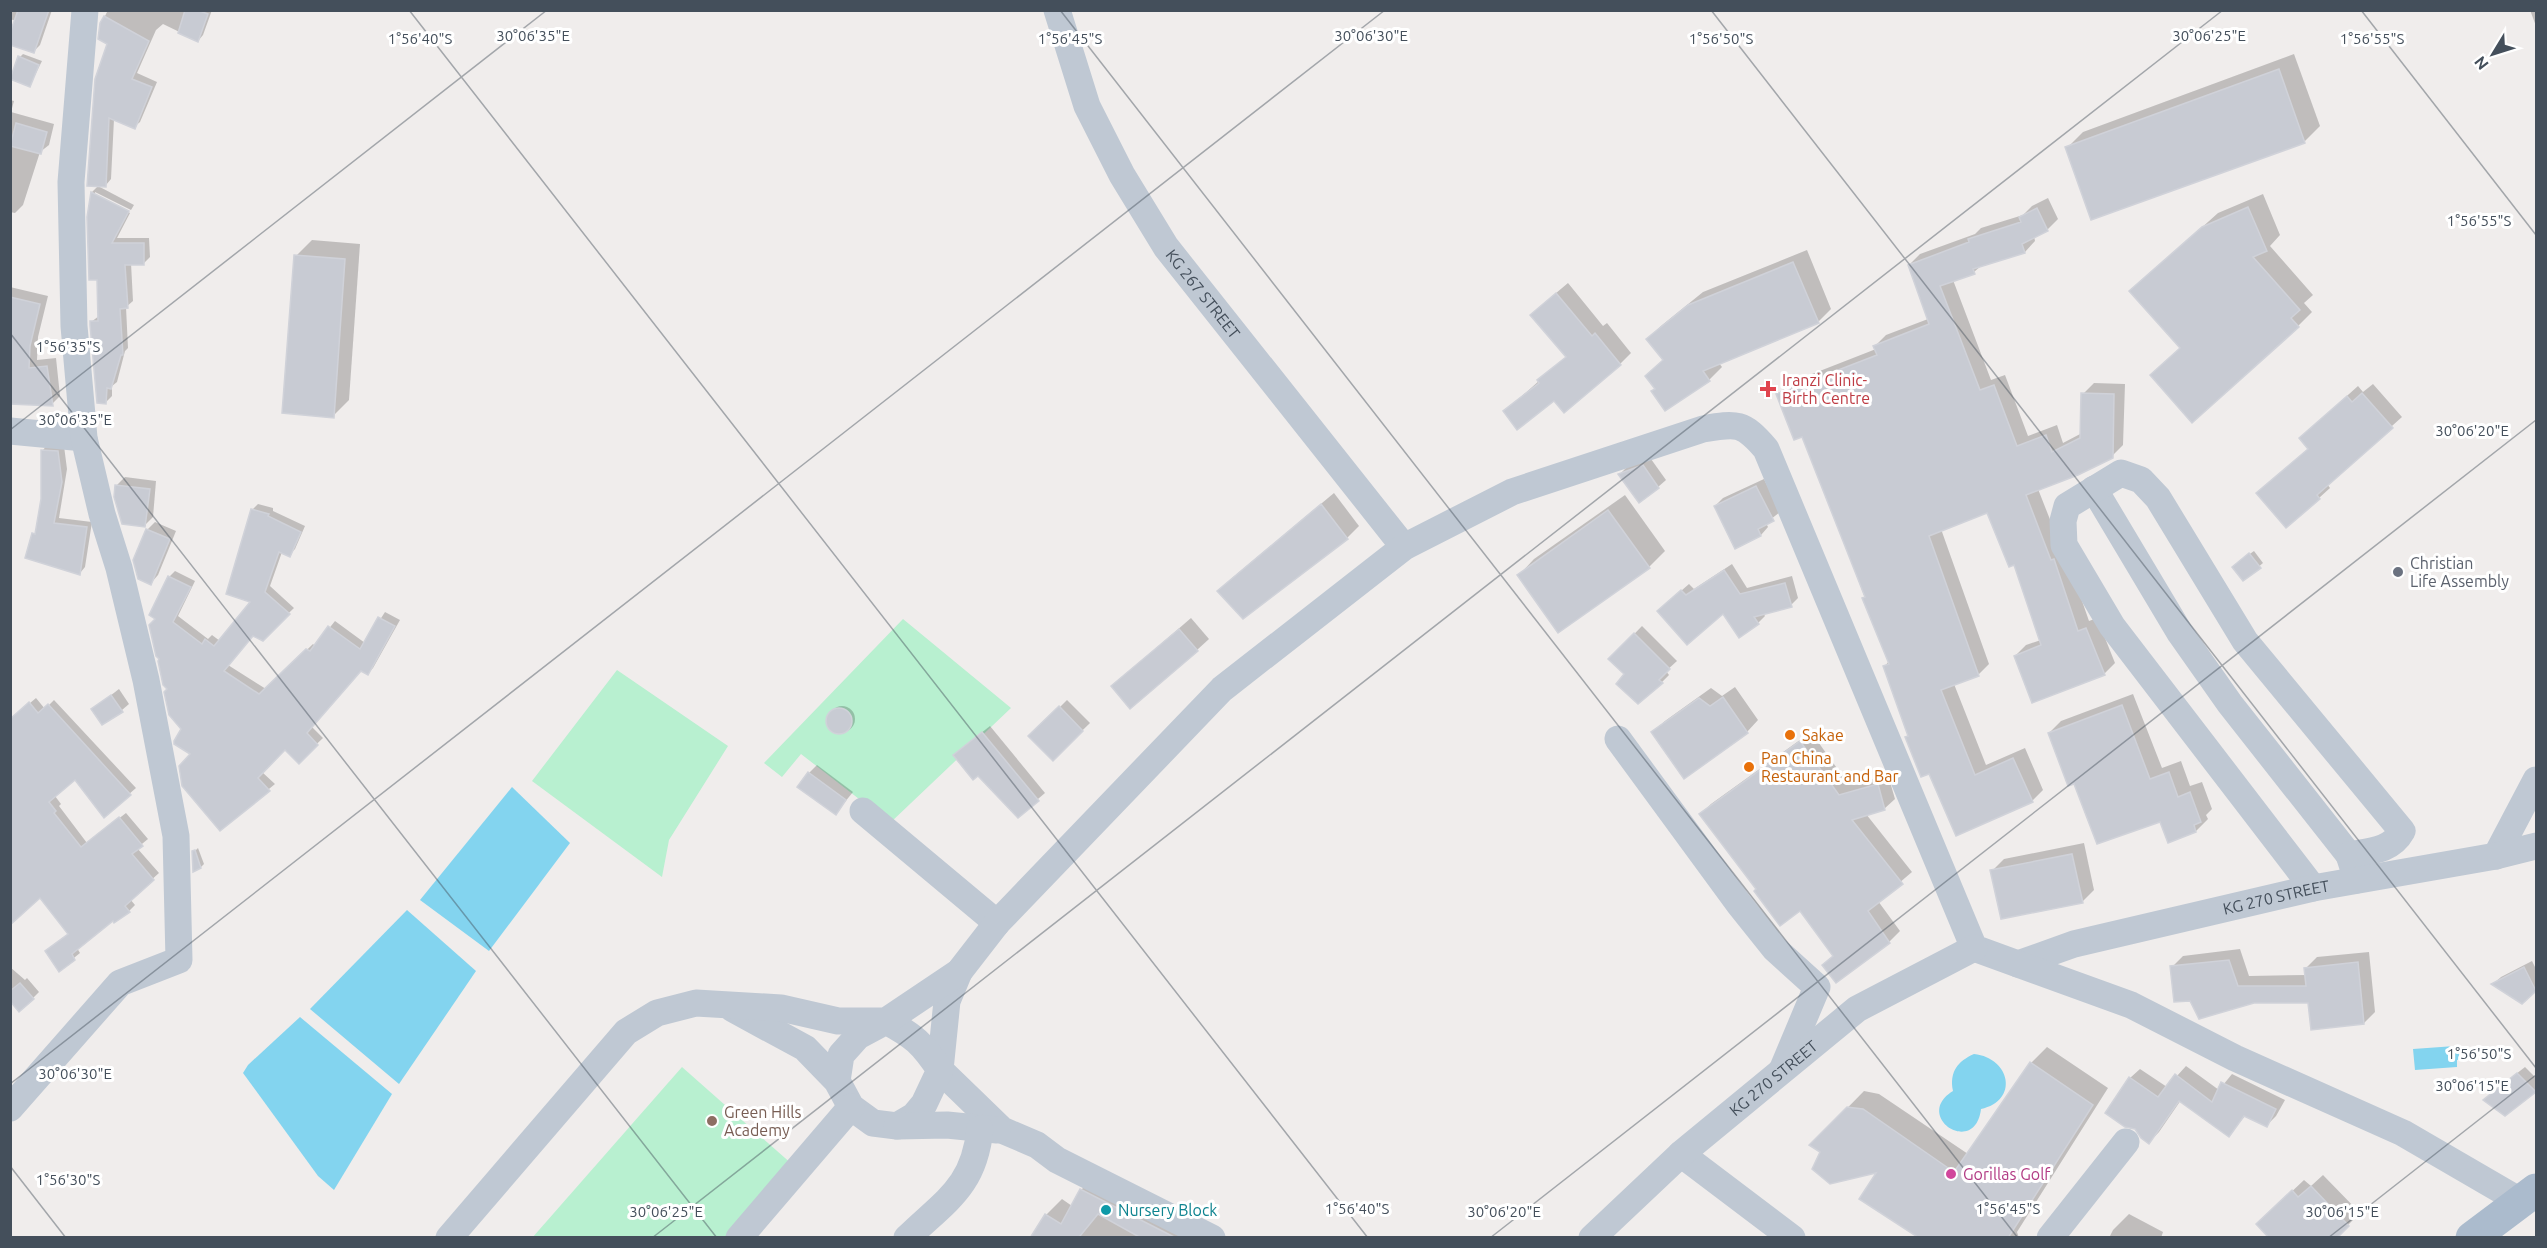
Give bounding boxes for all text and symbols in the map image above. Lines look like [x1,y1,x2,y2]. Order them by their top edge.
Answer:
north arrow [2463,24,2523,84]
text: 30°06'35"E [496,27,570,44]
text: 30°06'30"E [1334,27,1408,44]
text: 30°06'25"E [2172,27,2246,44]
text: 1°56'40"S [388,30,452,47]
text: 1°56'45"S [1038,30,1102,47]
text: 1°56'50"S [1689,30,1753,47]
text: 1°56'55"S [2340,30,2404,47]
text: N [2470,53,2492,73]
text: 1°56'55"S [2447,212,2511,229]
street label: KG 267 STREET [1162,246,1244,342]
text: 1°56'35"S [36,338,100,355]
place label: Iranzi Clinic- Birth Centre [1782,371,1870,407]
marker: Iranzi Clinic- Birth Centre [1759,380,1777,398]
text: 30°06'35"E [38,411,112,428]
text: 30°06'20"E [2435,422,2509,439]
place label: Christian Life Assembly [2410,554,2509,590]
marker: Christian Life Assembly [2391,565,2405,579]
place label: Sakae [1802,726,1844,744]
marker: Sakae [1783,728,1797,742]
place label: Pan China Restaurant and Bar [1761,749,1899,785]
marker: Pan China Restaurant and Bar [1742,760,1756,774]
street label: KG 270 STREET [2221,876,2331,918]
street label: KG 270 STREET [1726,1036,1821,1119]
text: 1°56'50"S [2447,1045,2511,1062]
text: 30°06'30"E [38,1065,112,1082]
text: 30°06'15"E [2435,1077,2509,1094]
place label: Green Hills Academy [724,1103,802,1139]
marker: Green Hills Academy [705,1114,719,1128]
place label: Gorillas Golf [1963,1165,2051,1183]
marker: Gorillas Golf [1944,1167,1958,1181]
text: 1°56'30"S [36,1171,100,1188]
text: 1°56'40"S [1325,1200,1389,1217]
text: 1°56'45"S [1976,1200,2040,1217]
place label: Nursery Block [1118,1201,1217,1219]
text: 30°06'25"E [629,1203,703,1220]
marker: Nursery Block [1099,1203,1113,1217]
text: 30°06'20"E [1467,1203,1541,1220]
text: 30°06'15"E [2305,1203,2379,1220]

